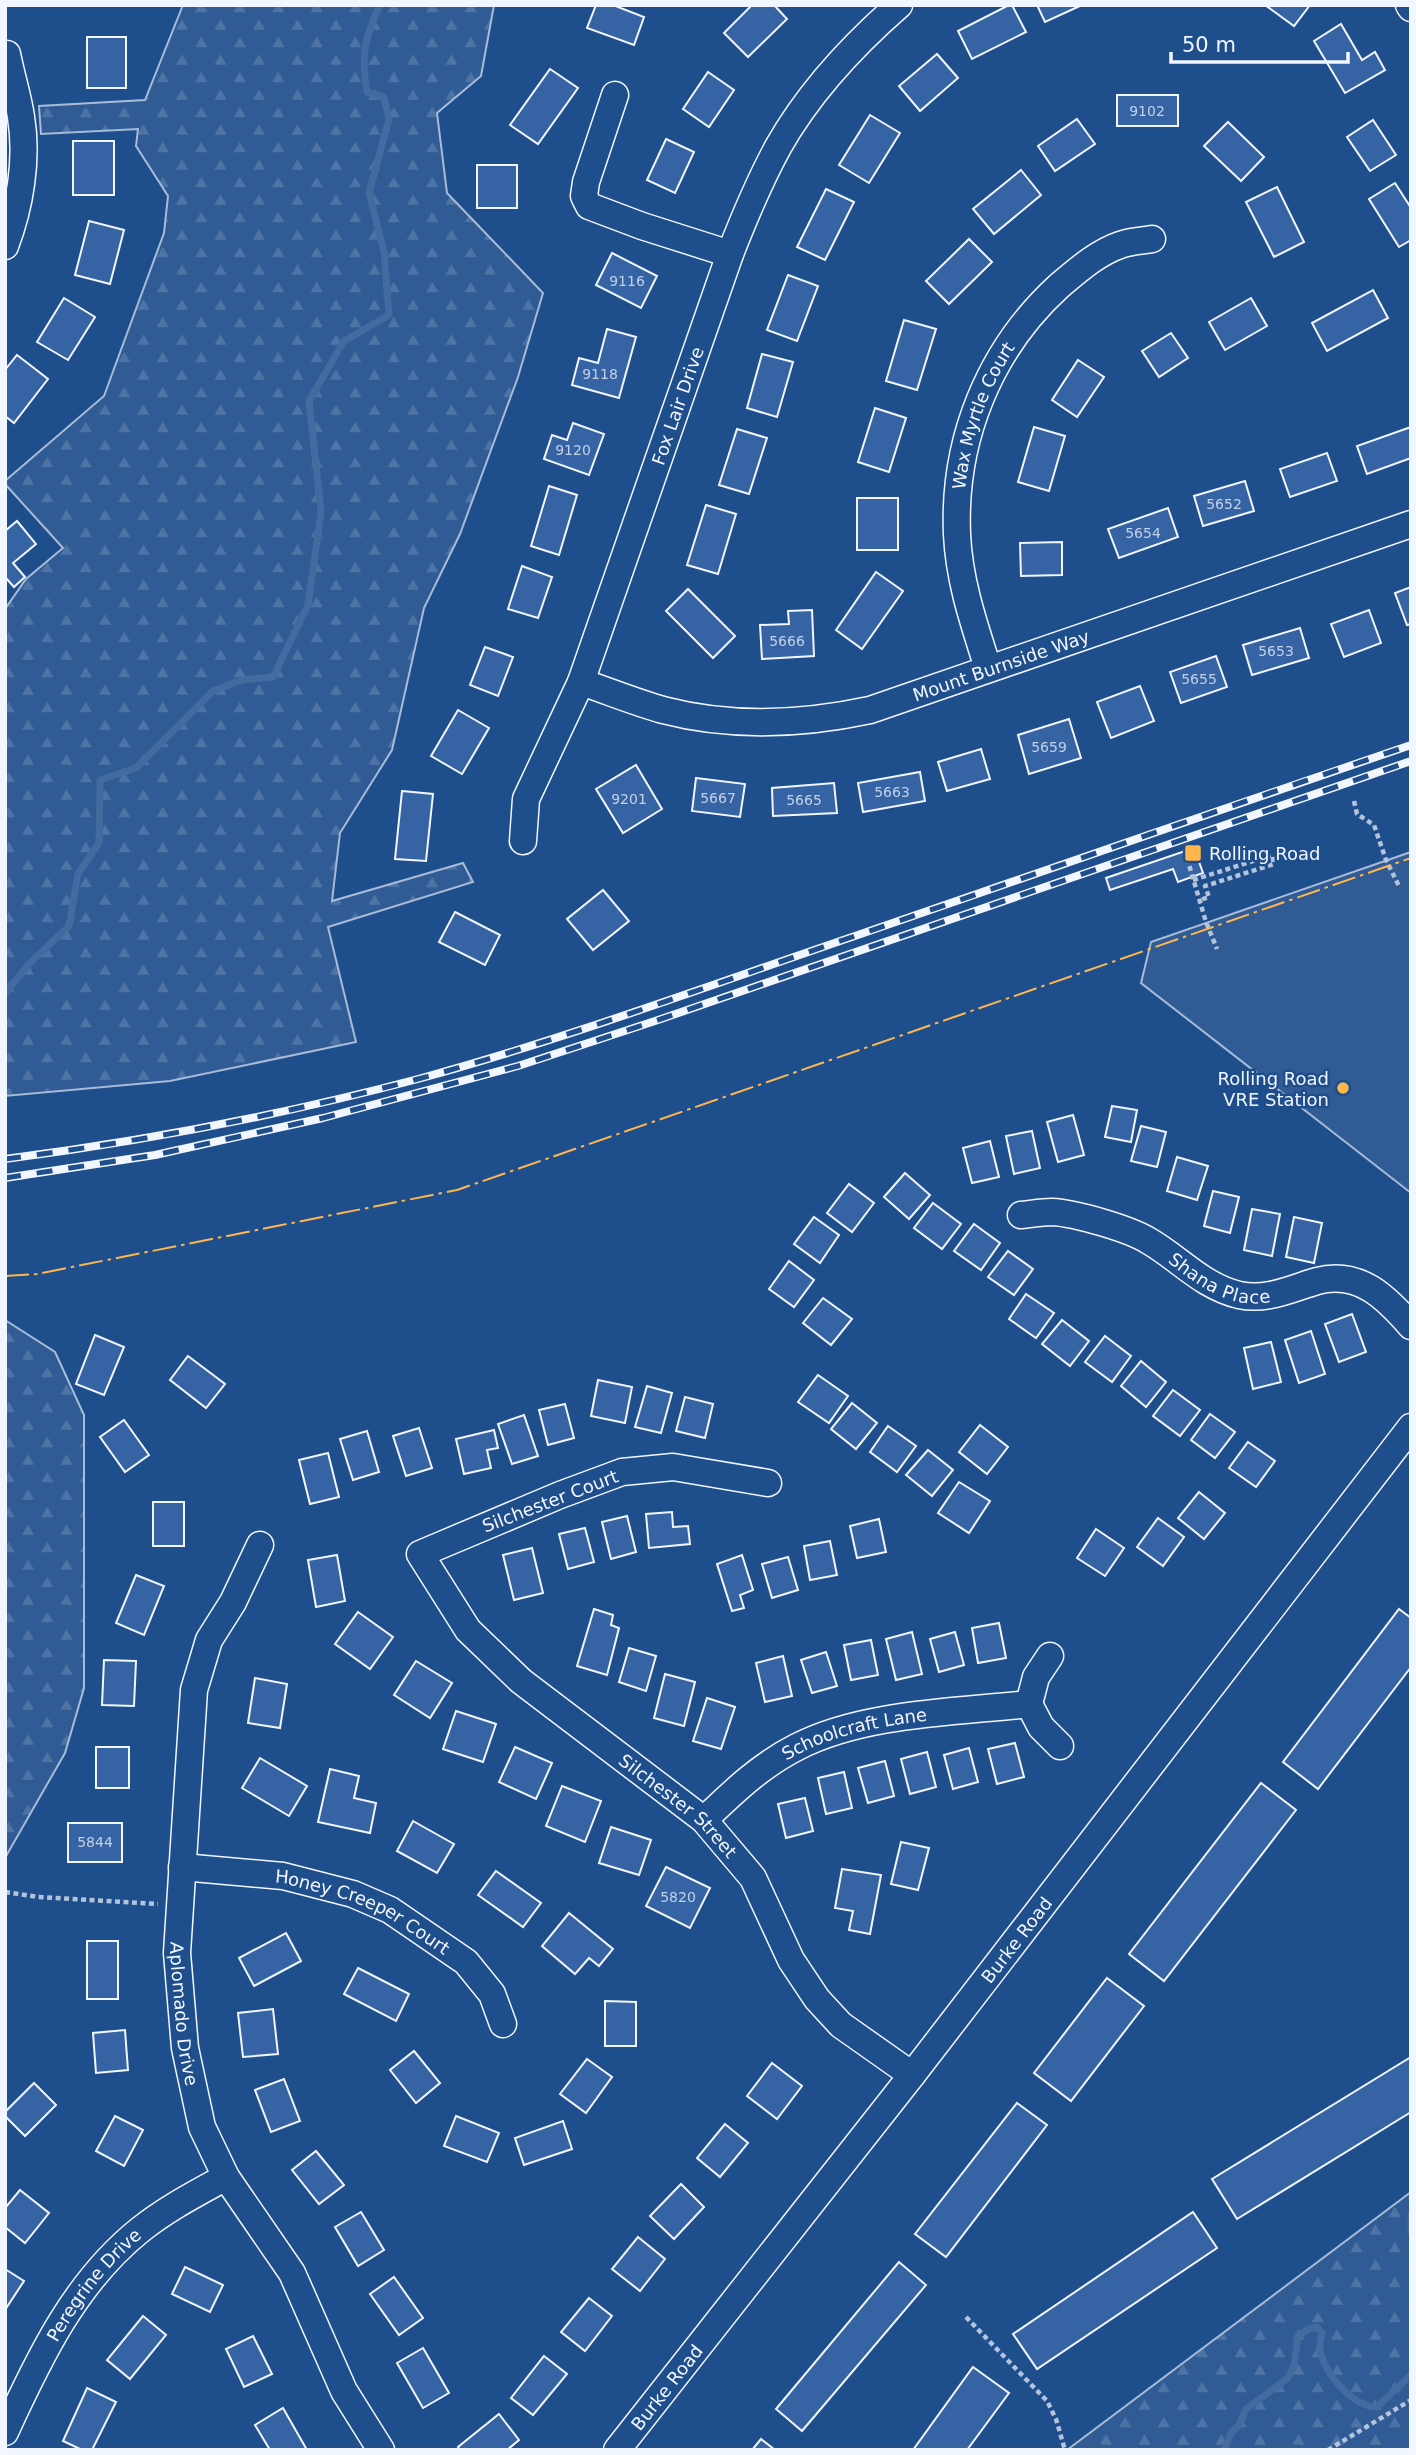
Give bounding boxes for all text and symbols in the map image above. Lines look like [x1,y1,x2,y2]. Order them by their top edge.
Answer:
scale bar [1171,21,1348,65]
text: 50 m [1182,33,1236,57]
house number: 9102 [1129,103,1165,119]
house number: 9116 [609,273,645,289]
street label: Wax Myrtle Court [948,338,1018,490]
street label: Fox Lair Drive [647,344,707,468]
house number: 9118 [582,366,618,382]
house number: 9120 [555,442,591,458]
house number: 5652 [1206,496,1242,512]
house number: 5654 [1125,525,1161,541]
street label: Mount Burnside Way [910,625,1092,705]
house number: 5666 [769,633,805,649]
house number: 5653 [1258,643,1294,659]
house number: 5655 [1181,671,1217,687]
house number: 5659 [1031,739,1067,755]
house number: 5663 [874,784,910,800]
house number: 5667 [700,790,736,806]
house number: 9201 [611,791,647,807]
house number: 5665 [786,792,822,808]
marker: Rolling Road [1183,843,1203,863]
place label: Rolling Road [1209,843,1320,864]
place label: Rolling Road VRE Station [1218,1068,1329,1110]
marker: Rolling Road VRE Station [1335,1080,1351,1096]
street label: Shana Place [1165,1248,1272,1307]
street label: Silchester Court [479,1465,621,1537]
street label: Schoolcraft Lane [778,1703,928,1764]
street label: Silchester Street [615,1749,742,1862]
house number: 5844 [77,1834,113,1850]
street label: Honey Creeper Court [275,1865,454,1958]
house number: 5820 [660,1889,696,1905]
street label: Burke Road [977,1892,1056,1987]
street label: Aplomado Drive [166,1941,203,2088]
street label: Peregrine Drive [42,2224,145,2345]
street label: Burke Road [626,2340,707,2434]

